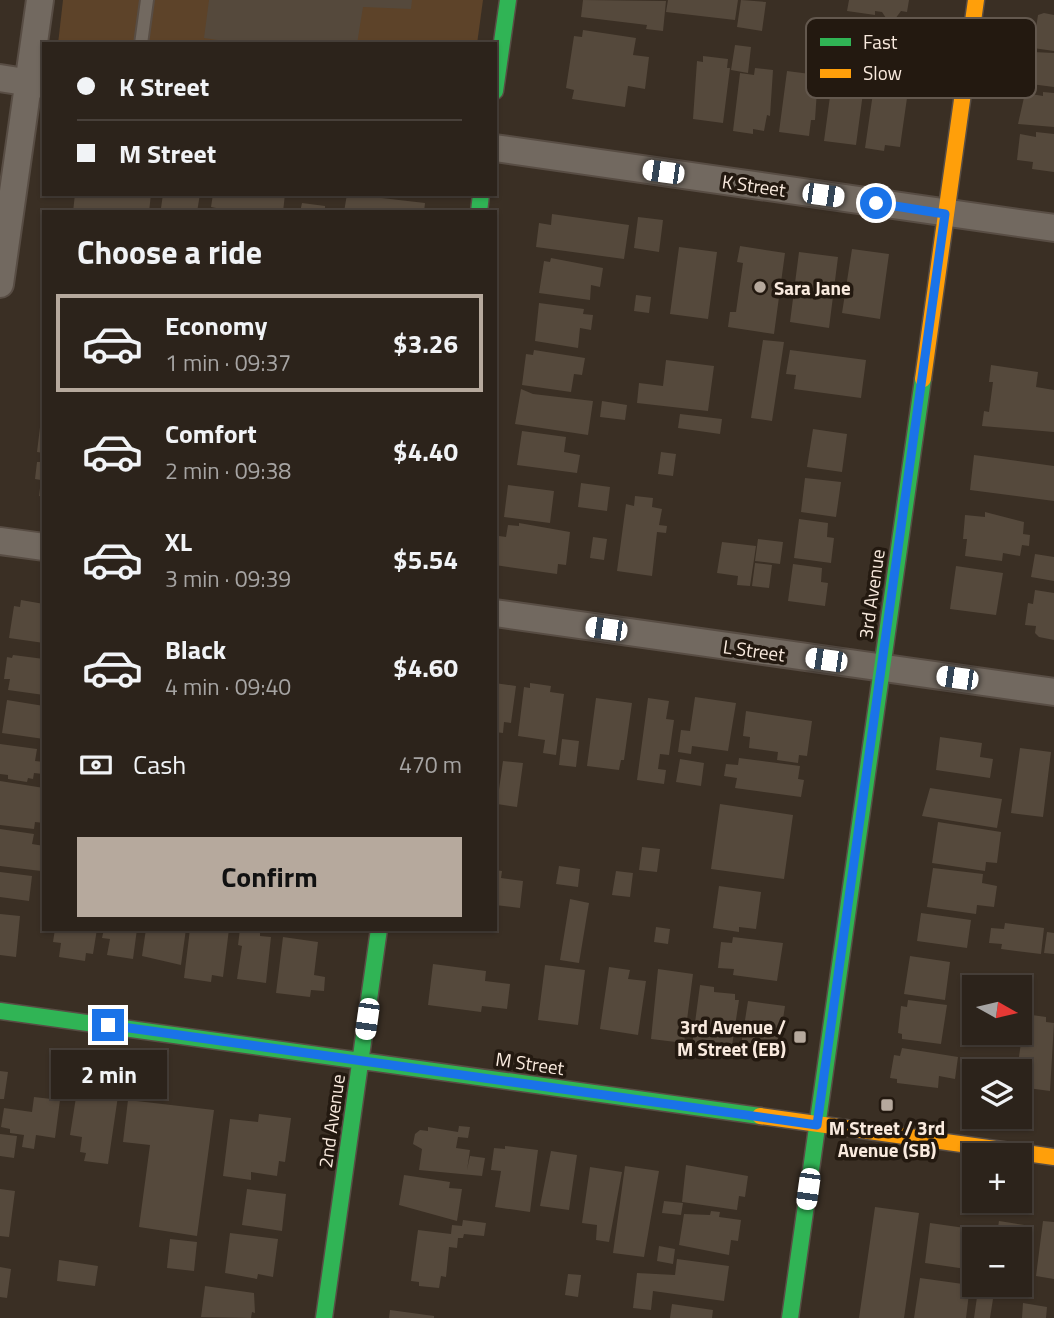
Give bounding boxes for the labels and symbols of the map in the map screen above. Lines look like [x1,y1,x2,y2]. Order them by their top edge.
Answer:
legend [806,18,1036,98]
text: Fast [863,27,898,56]
text: Slow [863,58,902,87]
car [641,159,686,185]
street label: K Street [720,166,788,204]
car [801,182,846,208]
route start [860,187,892,219]
place label: Sara Jane [774,273,851,302]
marker: Sara Jane [752,279,768,295]
street label: 3rd Avenue [850,547,892,641]
car [584,616,629,642]
street label: L Street [721,631,787,669]
car [804,647,849,673]
car [935,665,980,691]
north arrow [962,975,1032,1045]
car [354,997,381,1041]
route end [92,1009,124,1041]
place label: 3rd Avenue / M Street (EB) [677,1012,786,1063]
marker: 3rd Avenue / M Street (EB) [792,1029,808,1045]
street label: M Street [494,1044,567,1082]
callout: 2 min [50,1050,166,1098]
street label: 2nd Avenue [310,1072,352,1170]
marker: M Street / 3rd Avenue (SB) [879,1097,895,1113]
place label: M Street / 3rd Avenue (SB) [829,1113,945,1164]
car [795,1167,822,1211]

